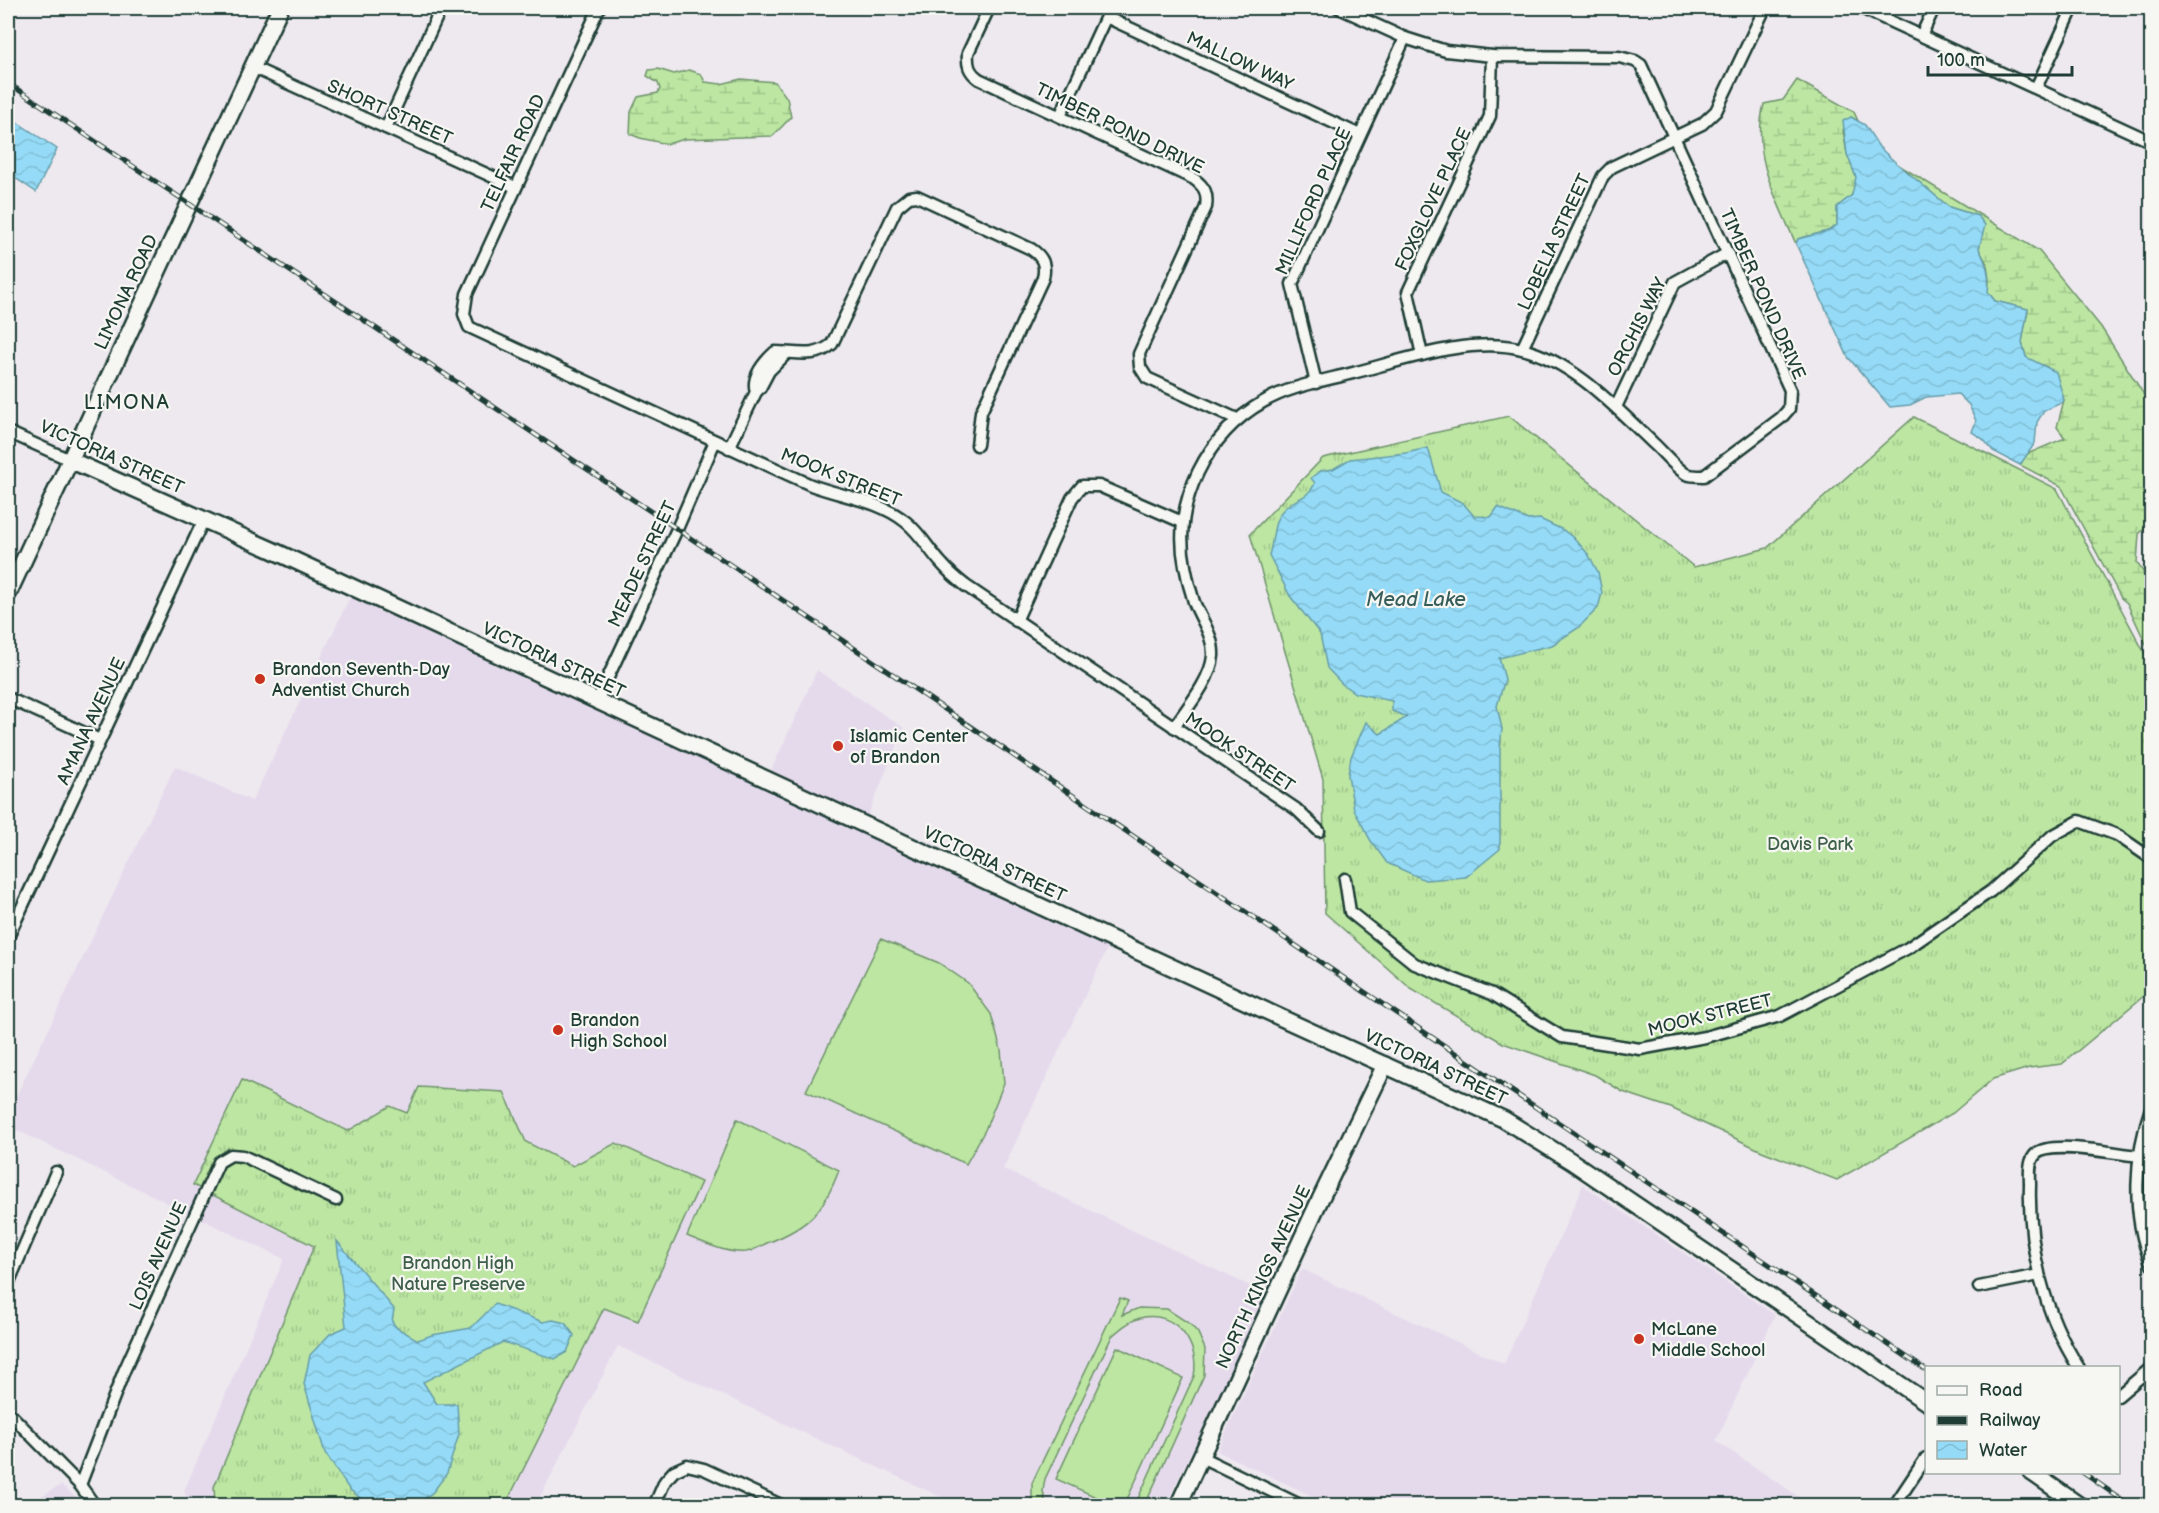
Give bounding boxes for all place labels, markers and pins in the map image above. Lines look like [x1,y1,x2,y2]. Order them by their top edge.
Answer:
place label: Brandon Seventh-Day Adventist Church [272,659,451,701]
marker: Brandon Seventh-Day Adventist Church [253,672,267,686]
place label: Islamic Center of Brandon [850,726,968,768]
marker: Islamic Center of Brandon [831,739,845,753]
place label: Brandon High School [570,1010,667,1052]
marker: Brandon High School [551,1023,565,1037]
place label: McLane Middle School [1651,1319,1765,1361]
marker: McLane Middle School [1632,1332,1646,1346]

